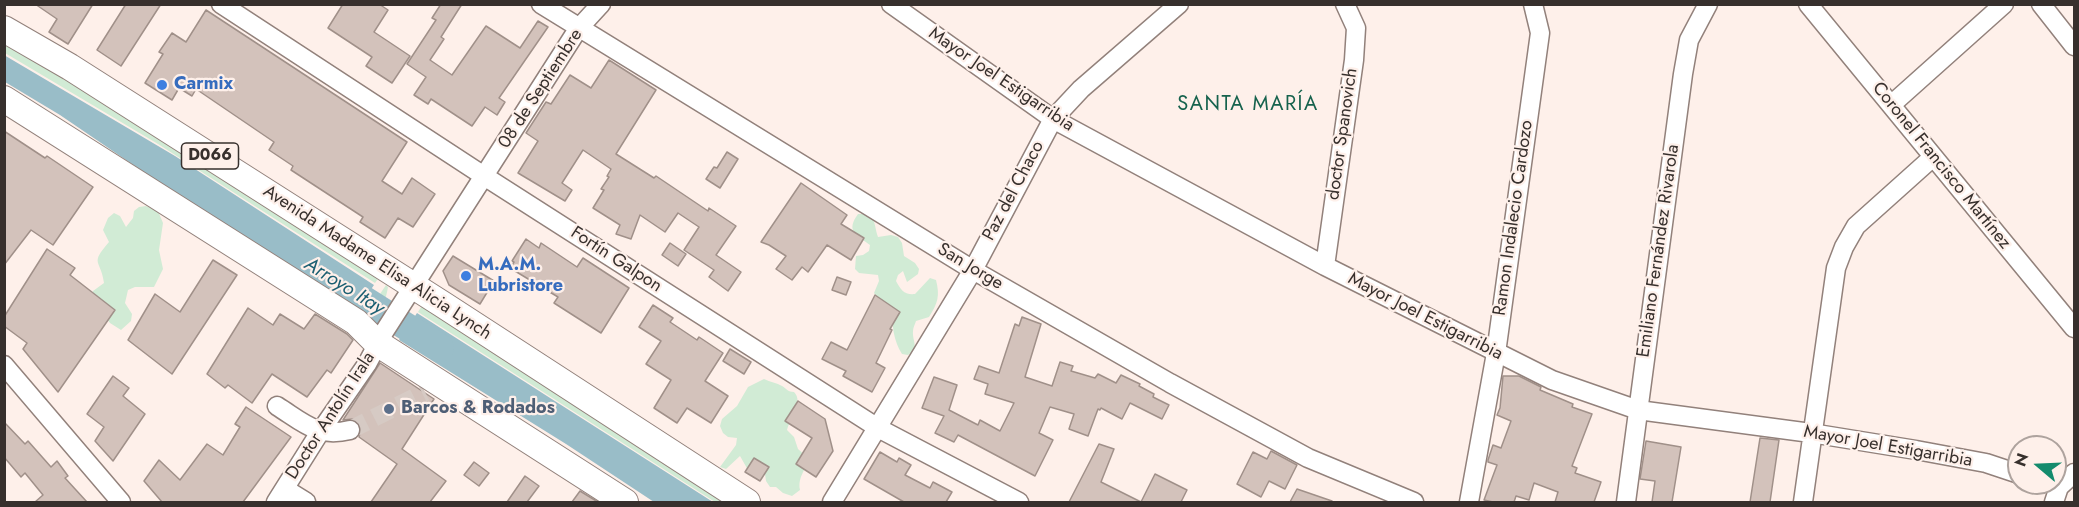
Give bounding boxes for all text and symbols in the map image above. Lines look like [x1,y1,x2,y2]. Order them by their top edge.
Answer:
street label: Mayor Joel Estigarribia [924,23,1078,137]
street label: 08 de Septiembre [494,25,588,153]
street label: doctor Spanovich [1323,67,1363,201]
place label: Carmix [174,74,233,96]
marker: Carmix [155,78,169,92]
street label: Coronel Francisco Martínez [1867,78,2015,254]
district label: SANTA MARÍA [1177,93,1319,117]
street label: Ramon Indalecio Cardozo [1490,119,1538,317]
street label: Paz del Chaco [979,138,1049,244]
road number: D066 [182,143,238,169]
street label: Emiliano Fernández Rivarola [1633,143,1685,359]
street label: Avenida Madame Elisa Alicia Lynch [259,181,495,345]
street label: Fortín Galpon [566,222,666,298]
street label: San Jorge [933,239,1007,295]
water label: Arroyo Itay [300,253,388,321]
place label: M.A.M. Lubristore [478,255,563,298]
marker: M.A.M. Lubristore [459,269,473,283]
street label: Mayor Joel Estigarribia [1344,269,1506,365]
street label: Doctor Antolín Irala [282,348,380,484]
place label: Barcos & Rodados [401,398,555,420]
marker: Barcos & Rodados [382,402,396,416]
street label: Mayor Joel Estigarribia [1802,422,1974,472]
north arrow [2007,435,2067,495]
text: N [2008,450,2034,469]

